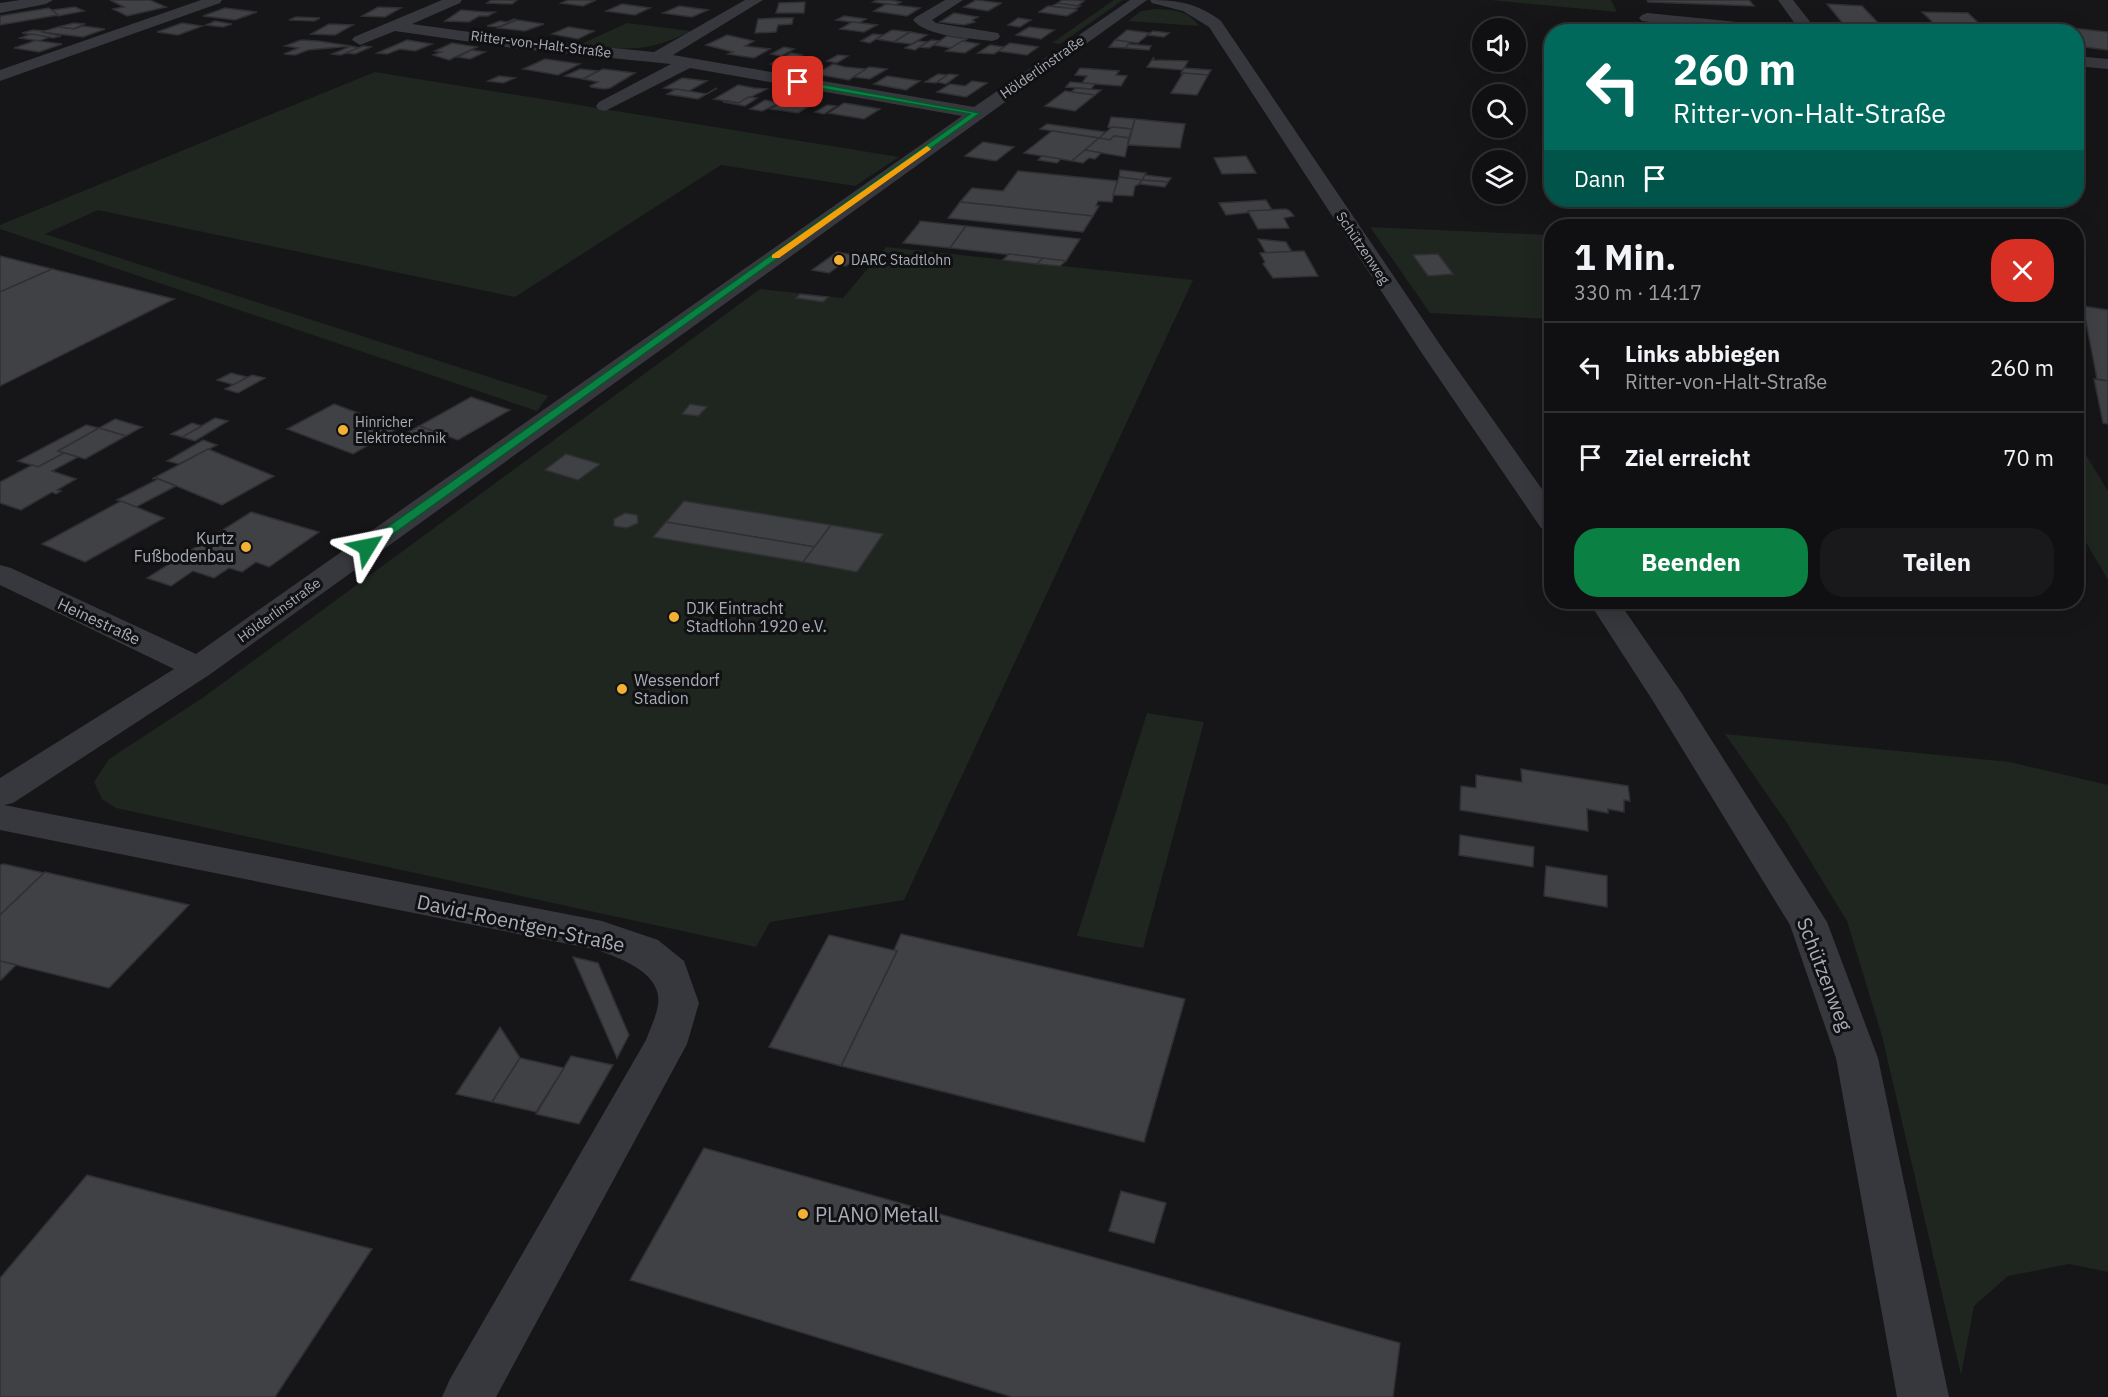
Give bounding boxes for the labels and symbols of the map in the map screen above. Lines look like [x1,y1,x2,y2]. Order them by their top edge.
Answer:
street label: Ritter-von-Halt-Straße [470,26,613,62]
street label: Hölderlinstraße [996,31,1088,103]
pin [772,56,823,107]
street label: Schützenweg [1332,208,1394,288]
place label: DARC Stadtlohn [851,251,951,269]
marker: DARC Stadtlohn [832,253,846,267]
place label: Hinricher Elektrotechnik [355,413,447,447]
marker: Hinricher Elektrotechnik [336,423,350,437]
position arrow [335,515,399,579]
place label: Kurtz Fußbodenbau [134,528,234,566]
marker: Kurtz Fußbodenbau [239,540,253,554]
street label: Hölderlinstraße [234,574,324,646]
street label: Heinestraße [55,593,144,649]
place label: DJK Eintracht Stadtlohn 1920 e.V. [686,598,827,636]
marker: DJK Eintracht Stadtlohn 1920 e.V. [667,610,681,624]
place label: Wessendorf Stadion [634,670,720,708]
marker: Wessendorf Stadion [615,682,629,696]
street label: David-Roentgen-Straße [415,888,627,958]
street label: Schützenweg [1791,913,1859,1035]
place label: PLANO Metall [815,1201,939,1228]
marker: PLANO Metall [796,1207,810,1221]

